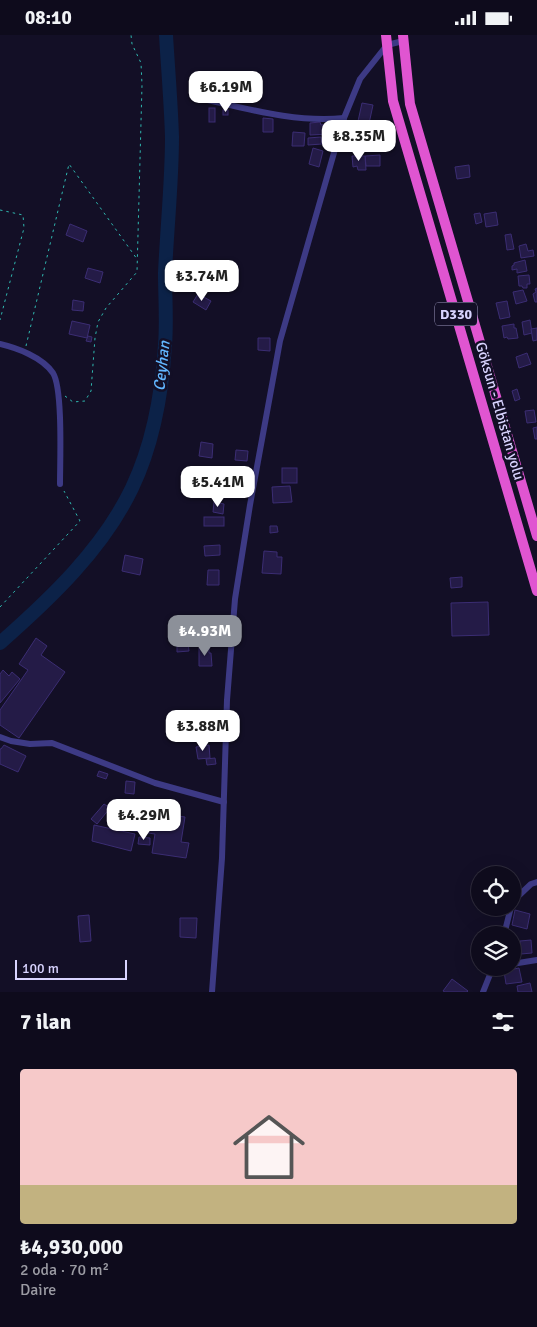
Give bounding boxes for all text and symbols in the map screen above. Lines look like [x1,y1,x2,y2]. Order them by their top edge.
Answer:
text: 08:10 [25,6,72,30]
pin: ₺6.19M [185,71,267,113]
text: ₺6.19M [200,77,252,97]
pin: ₺8.35M [318,119,400,162]
text: ₺8.35M [333,126,385,146]
pin: ₺3.74M [161,259,243,302]
text: ₺3.74M [176,266,228,286]
road number: D330 [435,303,477,325]
water label: Ceyhan [149,339,175,392]
street label: Göksun - Elbistan yolu [472,340,528,482]
pin: ₺5.41M [177,465,259,508]
text: ₺5.41M [192,472,244,492]
pin: ₺4.93M [164,615,246,657]
text: ₺4.93M [179,621,231,641]
pin: ₺3.88M [162,709,244,752]
text: ₺3.88M [177,716,229,736]
pin: ₺4.29M [103,799,185,841]
text: ₺4.29M [118,805,170,825]
map controls [471,866,521,976]
button: locate [471,866,521,916]
button: layers [471,926,521,976]
scale bar [15,957,128,980]
text: 100 m [22,960,59,977]
icon: filters [489,1008,517,1036]
text: 7 ilan [20,1009,71,1035]
icon: home [224,1102,314,1192]
text: ₺4,930,000 [20,1234,123,1260]
text: 2 oda · 70 m² [20,1260,109,1280]
text: Daire [20,1280,56,1300]

